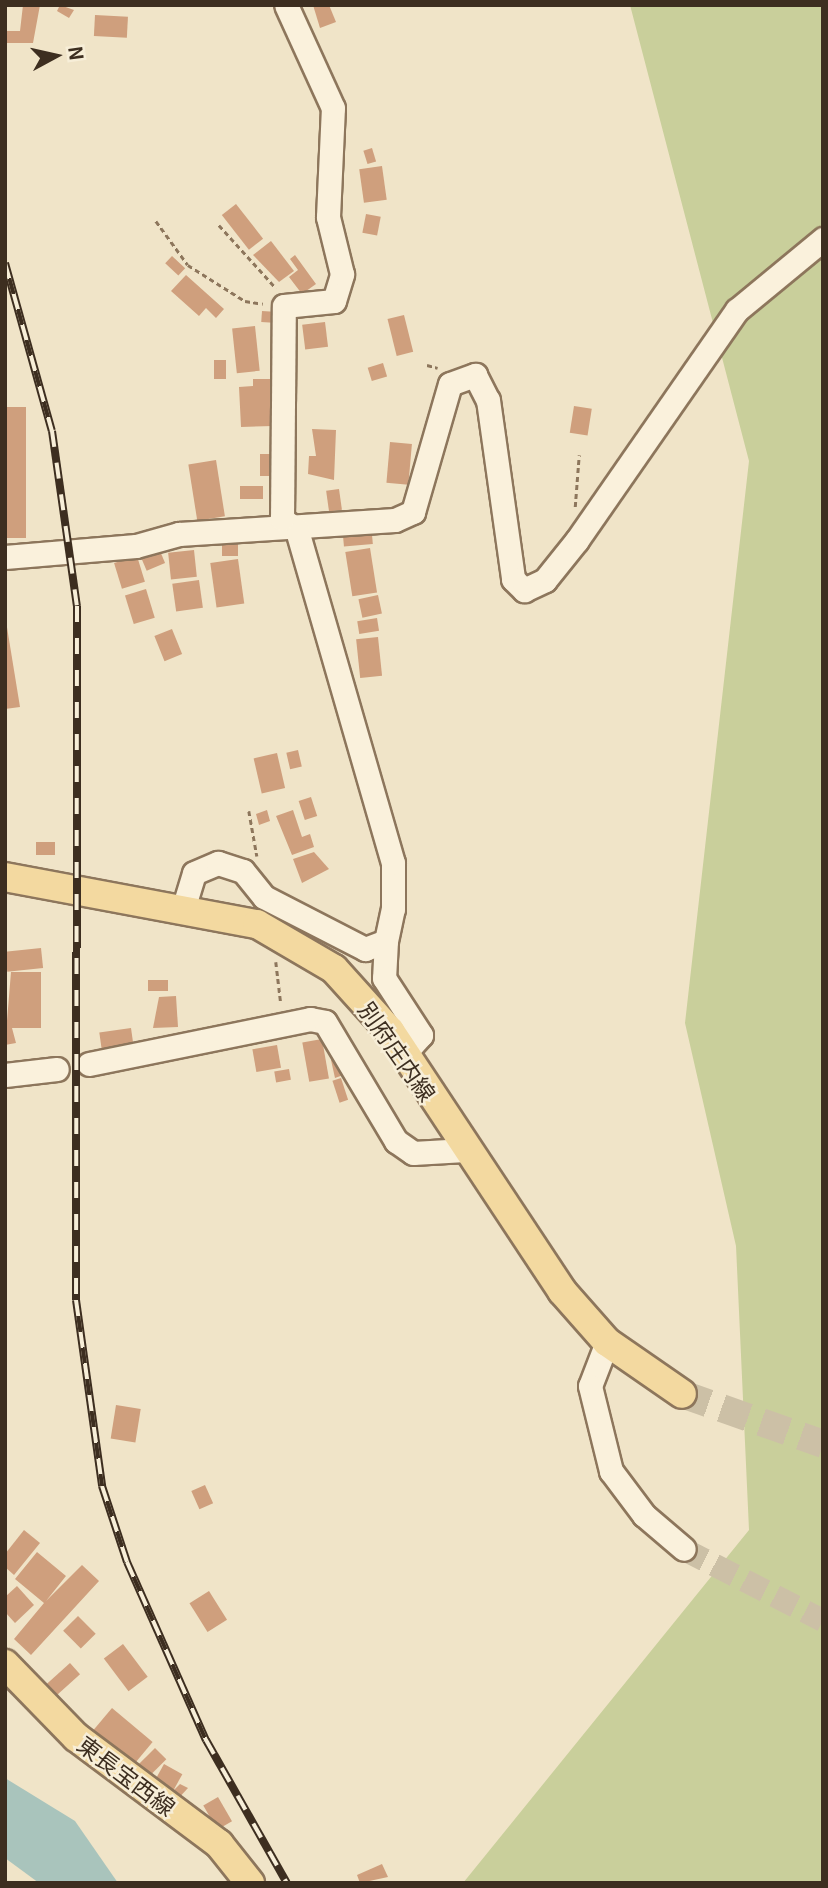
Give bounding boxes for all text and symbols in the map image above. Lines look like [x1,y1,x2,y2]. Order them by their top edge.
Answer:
north arrow [21,21,91,91]
text: N [63,44,92,62]
street label: 別府庄内線 [354,996,442,1106]
street label: 東長宝西線 [73,1729,181,1821]

